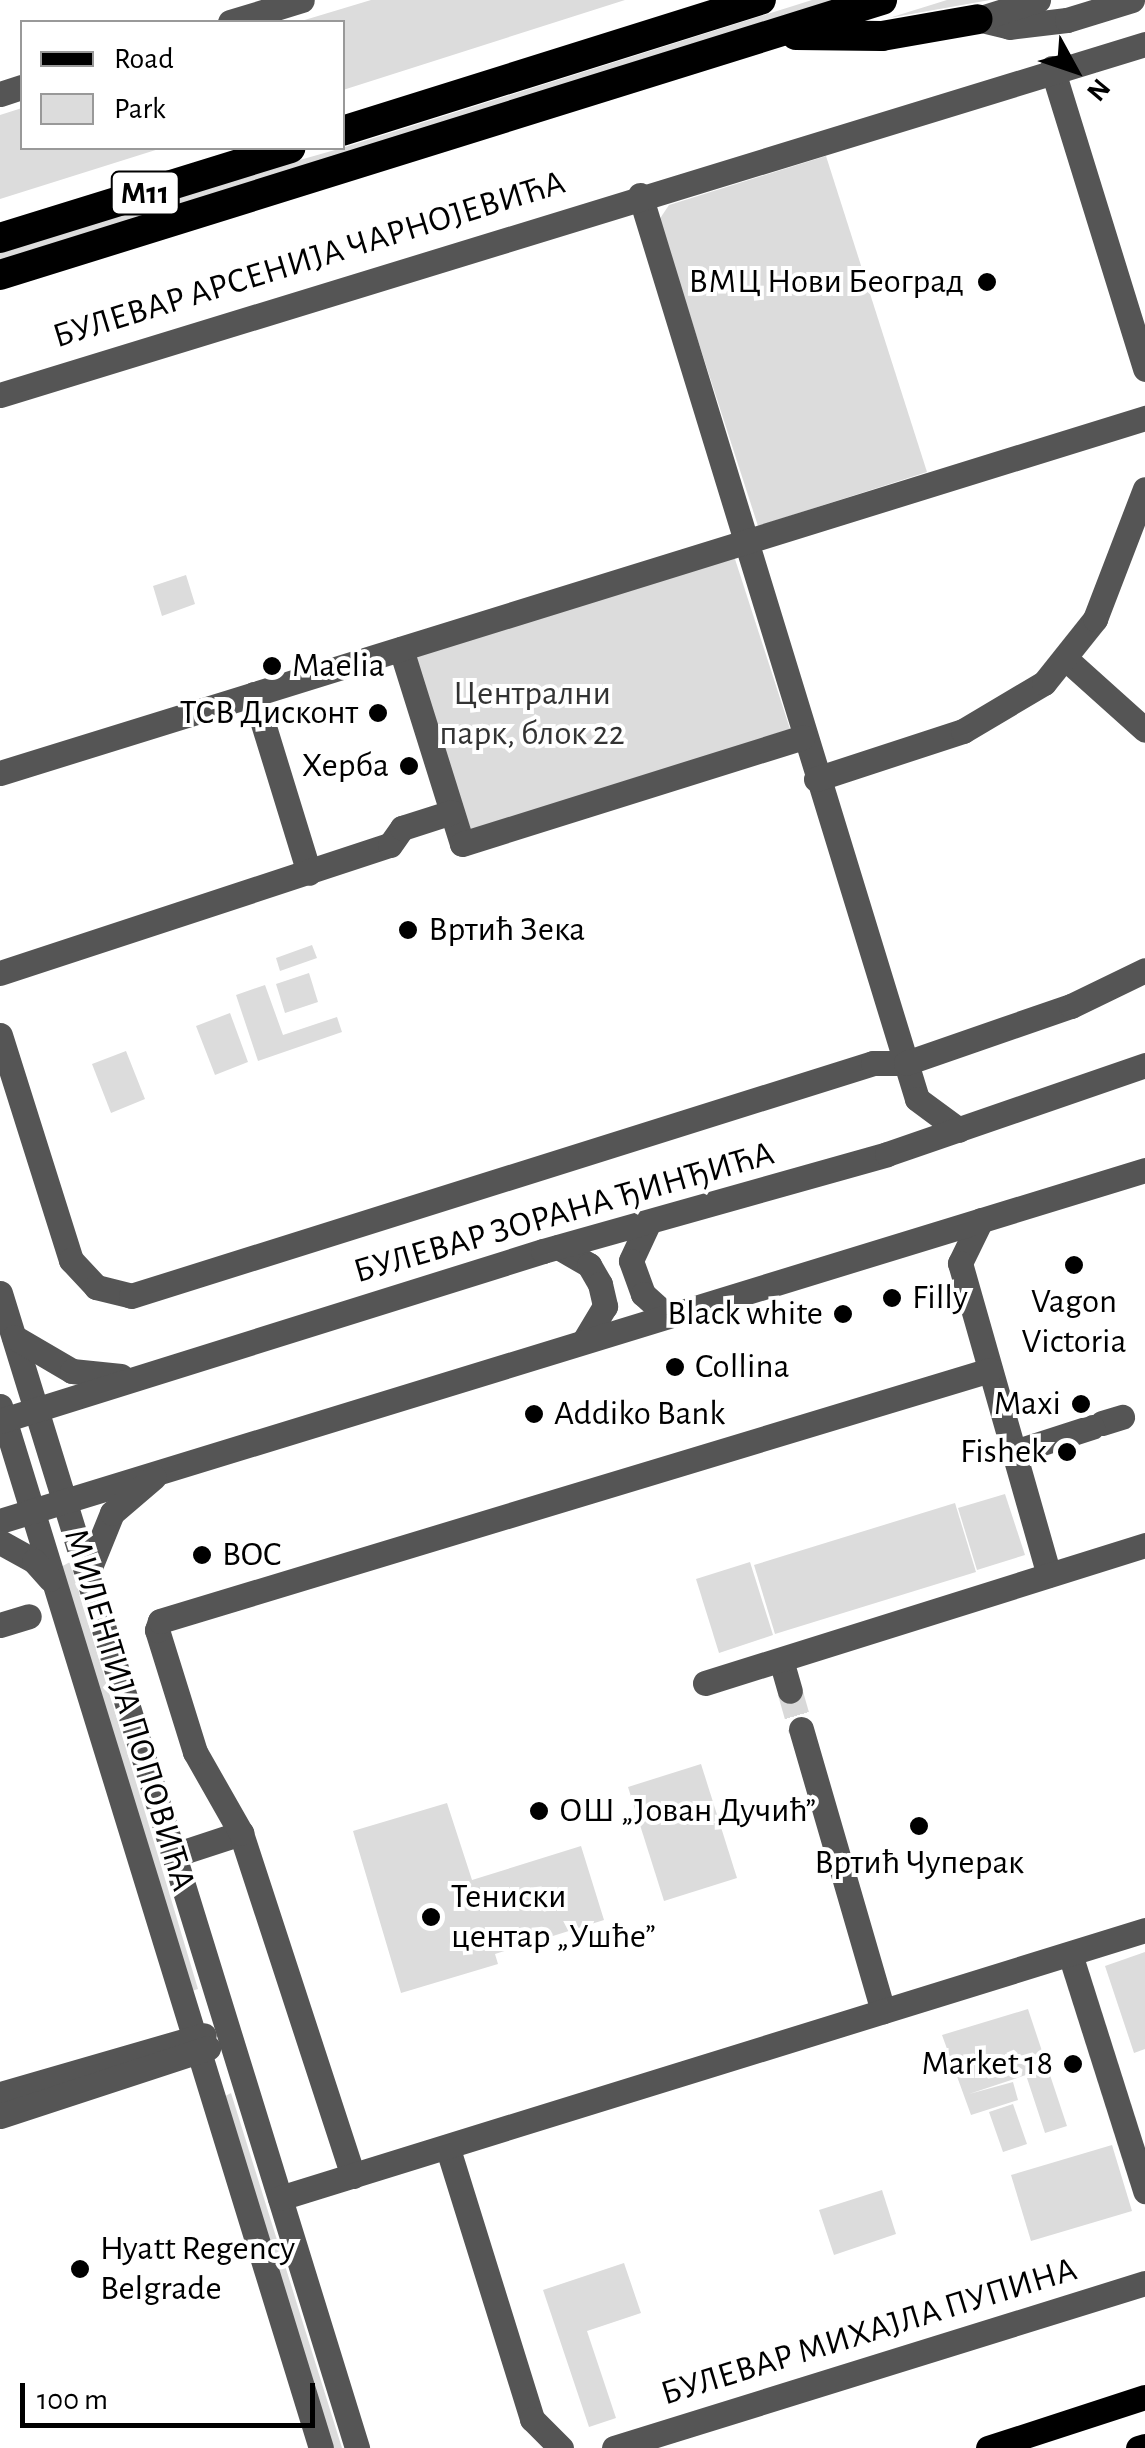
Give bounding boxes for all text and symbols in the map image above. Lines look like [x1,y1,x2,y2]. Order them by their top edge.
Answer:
legend [20,20,345,150]
north arrow [1025,20,1125,120]
text: Road [114,44,174,74]
text: N [1081,73,1115,106]
text: Park [114,94,166,124]
street label: БУЛЕВАР АРСЕНИЈА ЧАРНОЈЕВИЋА [48,162,570,358]
road number: M11 [110,166,180,220]
place label: ВМЦ Нови Београд [688,261,964,303]
marker: ВМЦ Нови Београд [974,269,1000,295]
place label: Maelia [292,645,385,687]
marker: Maelia [261,655,283,677]
park label: Централни парк, блок 22 [439,673,625,755]
place label: ТСВ Дисконт [180,692,358,734]
marker: ТСВ Дисконт [367,702,389,724]
place label: Херба [302,745,389,787]
marker: Херба [398,755,420,777]
place label: Вртић Зека [428,909,585,951]
marker: Вртић Зека [397,919,419,941]
street label: БУЛЕВАР ЗОРАНА ЂИНЂИЋА [349,1133,779,1293]
marker: Vagon Victoria [1063,1254,1085,1276]
place label: Filly [912,1277,968,1319]
place label: Vagon Victoria [1021,1281,1127,1363]
marker: Filly [881,1287,903,1309]
place label: Black white [667,1293,823,1335]
marker: Black white [832,1303,854,1325]
place label: Collina [695,1346,790,1388]
marker: Collina [664,1356,686,1378]
place label: Maxi [994,1383,1061,1425]
place label: Addiko Bank [554,1393,725,1435]
marker: Maxi [1070,1393,1092,1415]
marker: Addiko Bank [523,1403,545,1425]
place label: Fishek [960,1431,1047,1473]
marker: Fishek [1056,1441,1078,1463]
street label: МИЛЕНТИЈА ПОПОВИЋА [54,1524,204,1896]
place label: BOC [222,1534,281,1576]
marker: BOC [191,1544,213,1566]
place label: ОШ „Јован Дучић” [559,1790,816,1832]
marker: ОШ „Јован Дучић” [528,1800,550,1822]
marker: Вртић Чуперак [908,1815,930,1837]
place label: Вртић Чуперак [814,1842,1024,1884]
place label: Тениски центар „Ушће” [451,1876,656,1958]
marker: Тениски центар „Ушће” [420,1906,442,1928]
place label: Market 18 [921,2043,1053,2085]
marker: Market 18 [1062,2053,1084,2075]
place label: Hyatt Regency Belgrade [100,2228,295,2310]
street label: БУЛЕВАР МИХАЈЛА ПУПИНА [656,2249,1082,2415]
marker: Hyatt Regency Belgrade [69,2258,91,2280]
scale bar [25,2363,320,2425]
text: 100 m [37,2385,108,2415]

